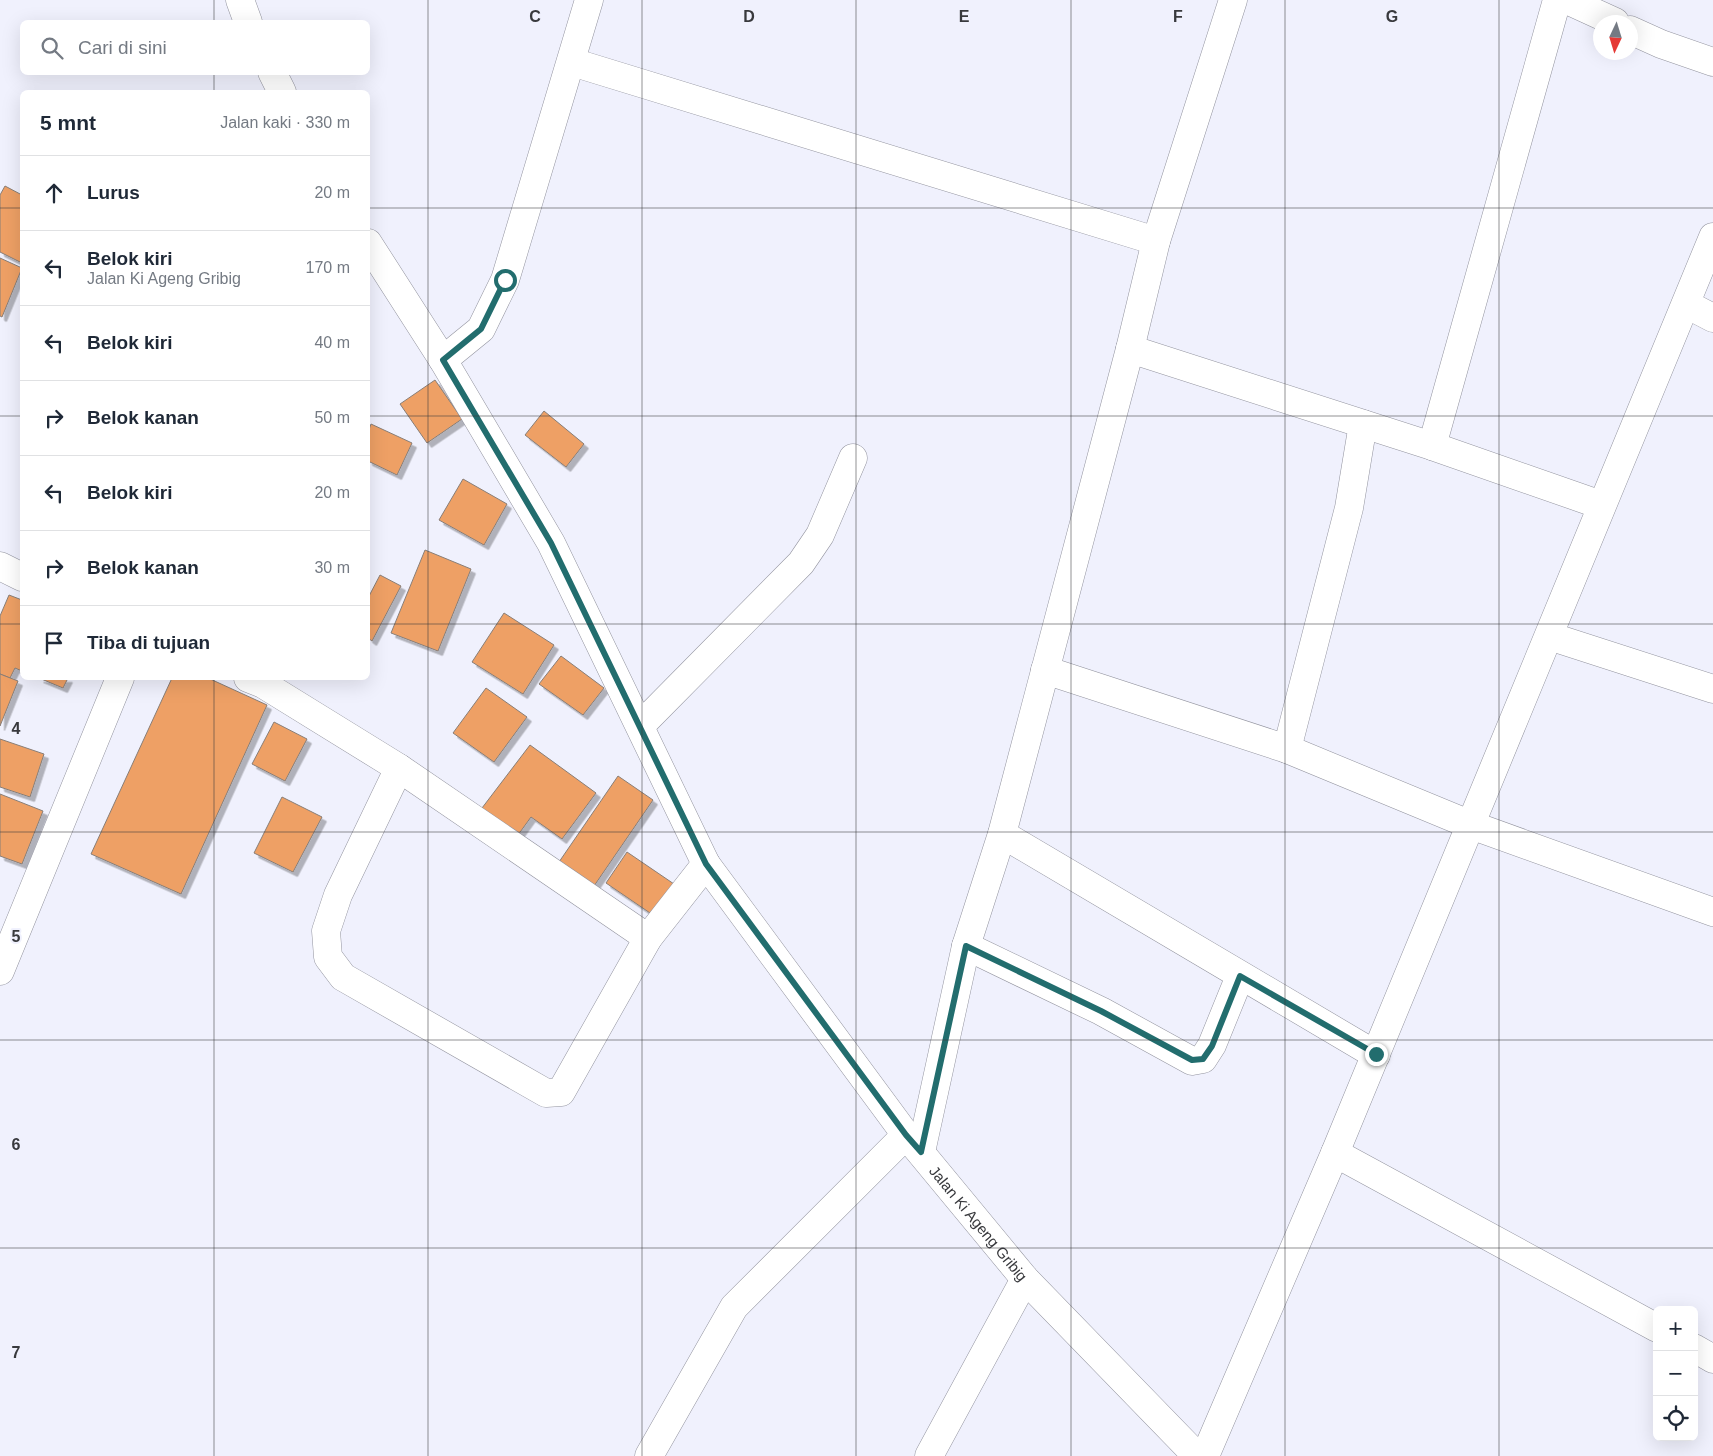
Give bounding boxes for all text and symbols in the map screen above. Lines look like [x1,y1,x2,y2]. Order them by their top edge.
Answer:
text: C [529,8,541,25]
text: D [743,8,755,25]
text: E [959,8,970,25]
text: F [1173,8,1183,25]
text: G [1386,8,1398,25]
north arrow [1593,15,1638,60]
search box [20,20,370,75]
icon: search [38,34,66,62]
text: Cari di sini [78,37,167,58]
text: 5 mnt [40,111,96,134]
text: Jalan kaki · 330 m [220,114,350,131]
icon: ahead [40,179,68,207]
text: Lurus [87,182,140,203]
text: 20 m [314,184,350,201]
text: Belok kiri [87,248,173,269]
icon: left [40,254,68,282]
text: 170 m [306,259,350,276]
route start [494,269,517,292]
text: Jalan Ki Ageng Gribig [87,270,241,287]
icon: left [40,329,68,357]
text: Belok kiri [87,332,173,353]
text: 40 m [314,334,350,351]
icon: right [40,404,68,432]
text: Belok kanan [87,407,199,428]
text: 50 m [314,409,350,426]
icon: left [40,479,68,507]
text: Belok kiri [87,482,173,503]
text: 20 m [314,484,350,501]
icon: right [40,554,68,582]
text: Belok kanan [87,557,199,578]
text: 30 m [314,559,350,576]
icon: arrive [40,629,68,657]
text: Tiba di tujuan [87,632,210,653]
text: 4 [12,720,21,737]
text: 5 [12,928,21,945]
route end [1365,1043,1388,1066]
text: 6 [12,1136,21,1153]
street label: Jalan Ki Ageng Gribig [926,1162,1031,1284]
map controls [1653,1306,1698,1441]
button: + [1653,1306,1698,1351]
text: 7 [12,1344,21,1361]
button: − [1653,1351,1698,1396]
button: locate [1653,1396,1698,1441]

